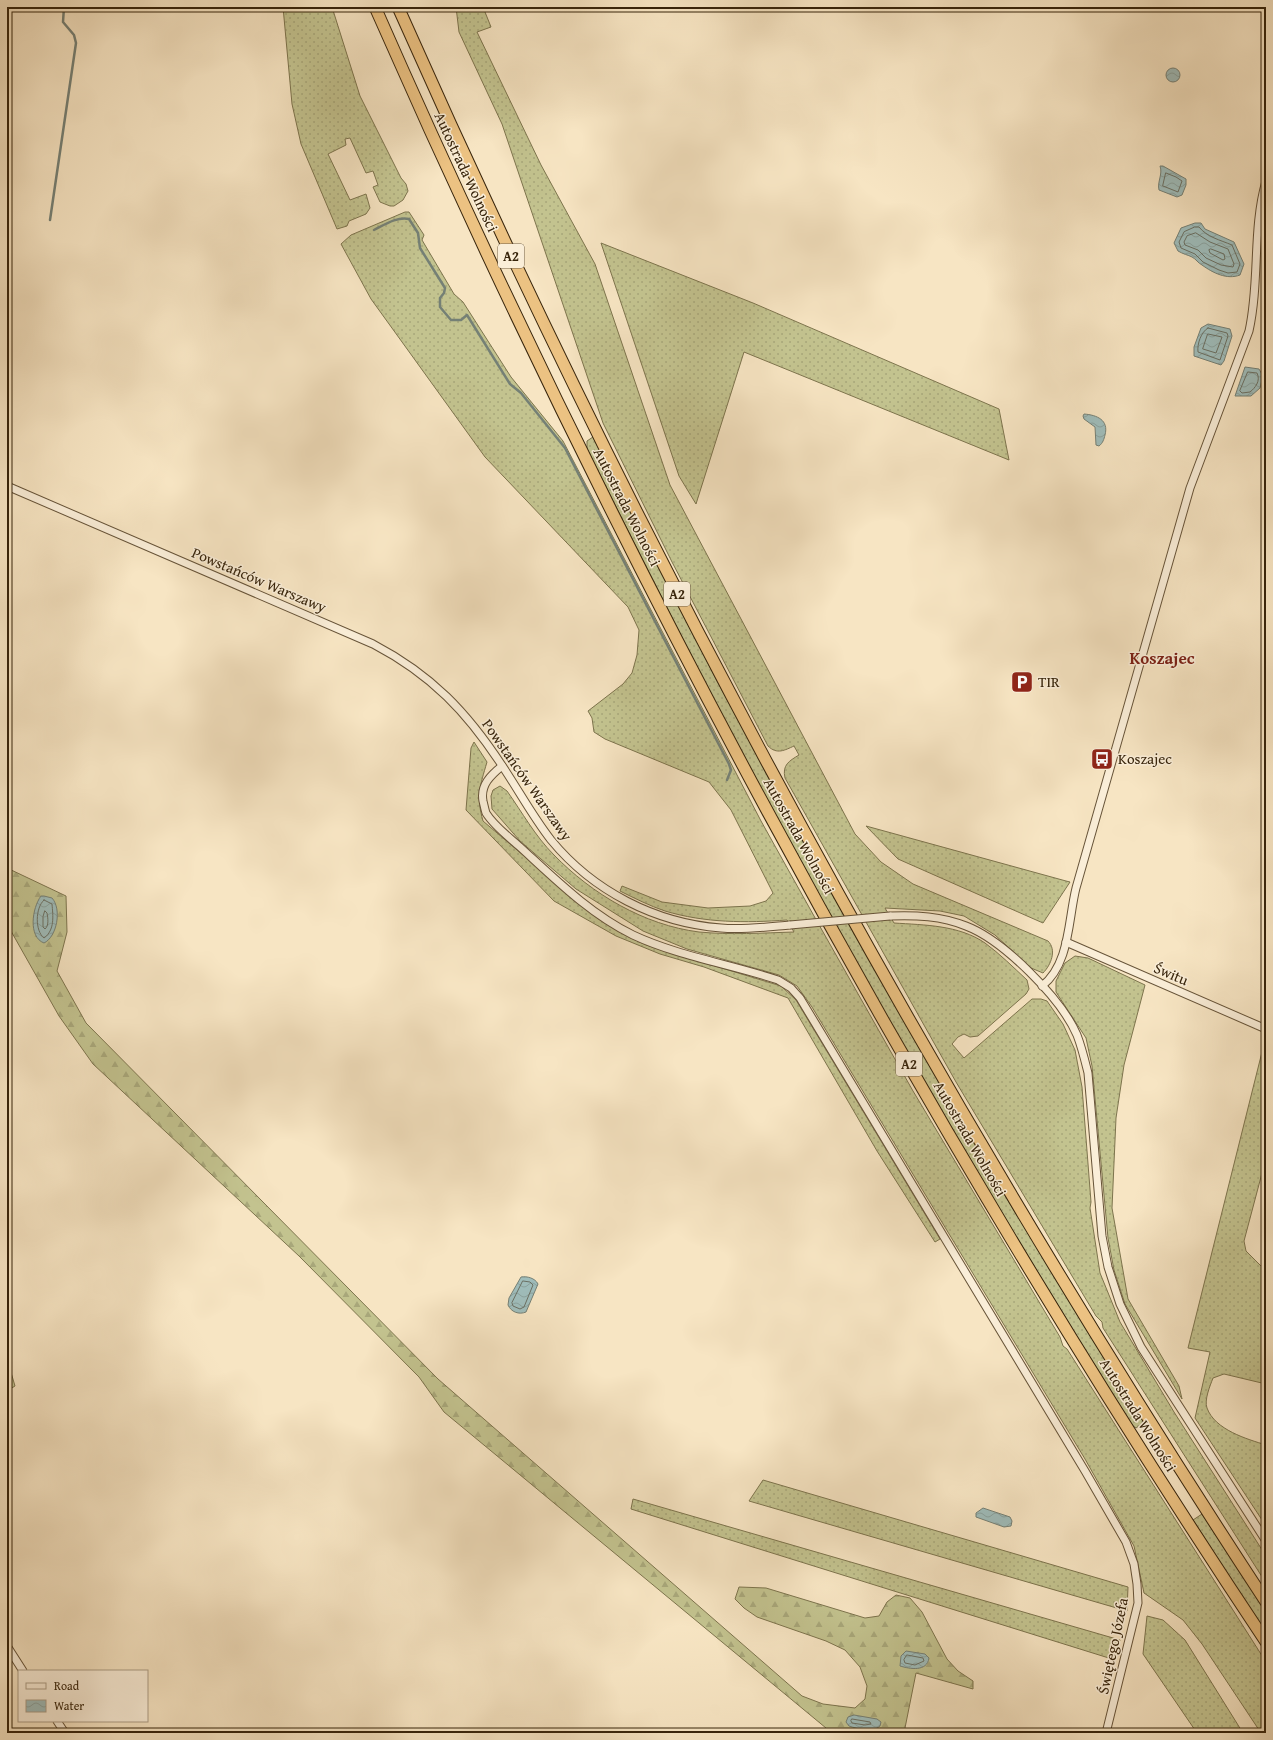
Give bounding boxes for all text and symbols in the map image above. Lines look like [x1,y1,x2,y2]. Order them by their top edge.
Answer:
street label: Autostrada Wolności [429,109,503,235]
road number: A2 [498,244,524,268]
street label: Autostrada Wolności [589,444,666,569]
street label: Powstańców Warszawy [189,542,330,618]
road number: A2 [664,582,690,606]
district label: Koszajec [1129,645,1195,670]
parking icon: TIR [1009,669,1035,695]
place label: TIR [1038,671,1060,692]
street label: Powstańców Warszawy [477,715,578,845]
bus stop icon: Koszajec [1089,746,1115,772]
place label: Koszajec [1118,748,1172,769]
street label: Autostrada Wolności [759,774,840,898]
street label: Świtu [1151,957,1192,991]
road number: A2 [896,1052,922,1076]
street label: Autostrada Wolności [929,1077,1012,1200]
street label: Autostrada Wolności [1095,1354,1182,1475]
street label: Świętego Józefa [1092,1596,1133,1696]
legend [18,1670,148,1722]
text: Road [54,1677,80,1694]
text: Water [54,1697,84,1714]

